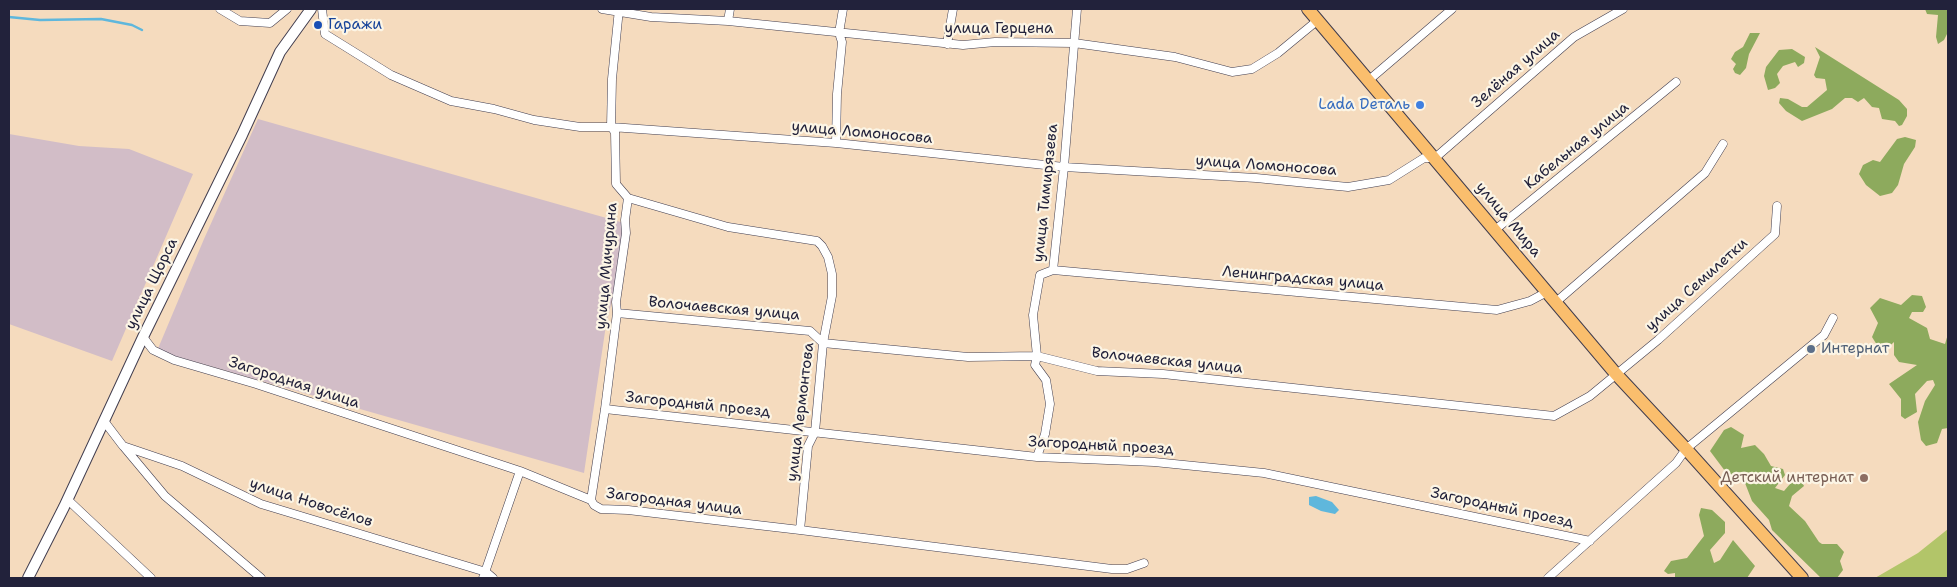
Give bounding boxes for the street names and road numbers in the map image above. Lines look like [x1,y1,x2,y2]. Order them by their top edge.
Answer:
street label: улица Герцена [945,20,1053,38]
street label: Зелёная улица [1468,26,1564,112]
street label: Кабельная улица [1521,99,1633,193]
street label: улица Ломоносова [791,118,933,148]
street label: улица Тимирязева [1030,123,1062,263]
street label: улица Ломоносова [1195,152,1337,180]
street label: улица Мира [1471,179,1545,261]
street label: улица Мичурина [592,202,622,330]
street label: улица Щорса [122,235,182,333]
street label: улица Семилетки [1642,235,1752,335]
street label: Ленинградская улица [1221,263,1385,295]
street label: Волочаевская улица [648,293,800,325]
street label: улица Лермонтова [784,341,818,483]
street label: Волочаевская улица [1091,344,1243,378]
street label: Загородная улица [226,353,362,413]
street label: Загородный проезд [625,388,771,422]
street label: Загородный проезд [1028,433,1174,459]
street label: улица Новосёлов [247,475,375,531]
street label: Загородный проезд [1429,484,1575,532]
street label: Загородная улица [605,485,743,519]

